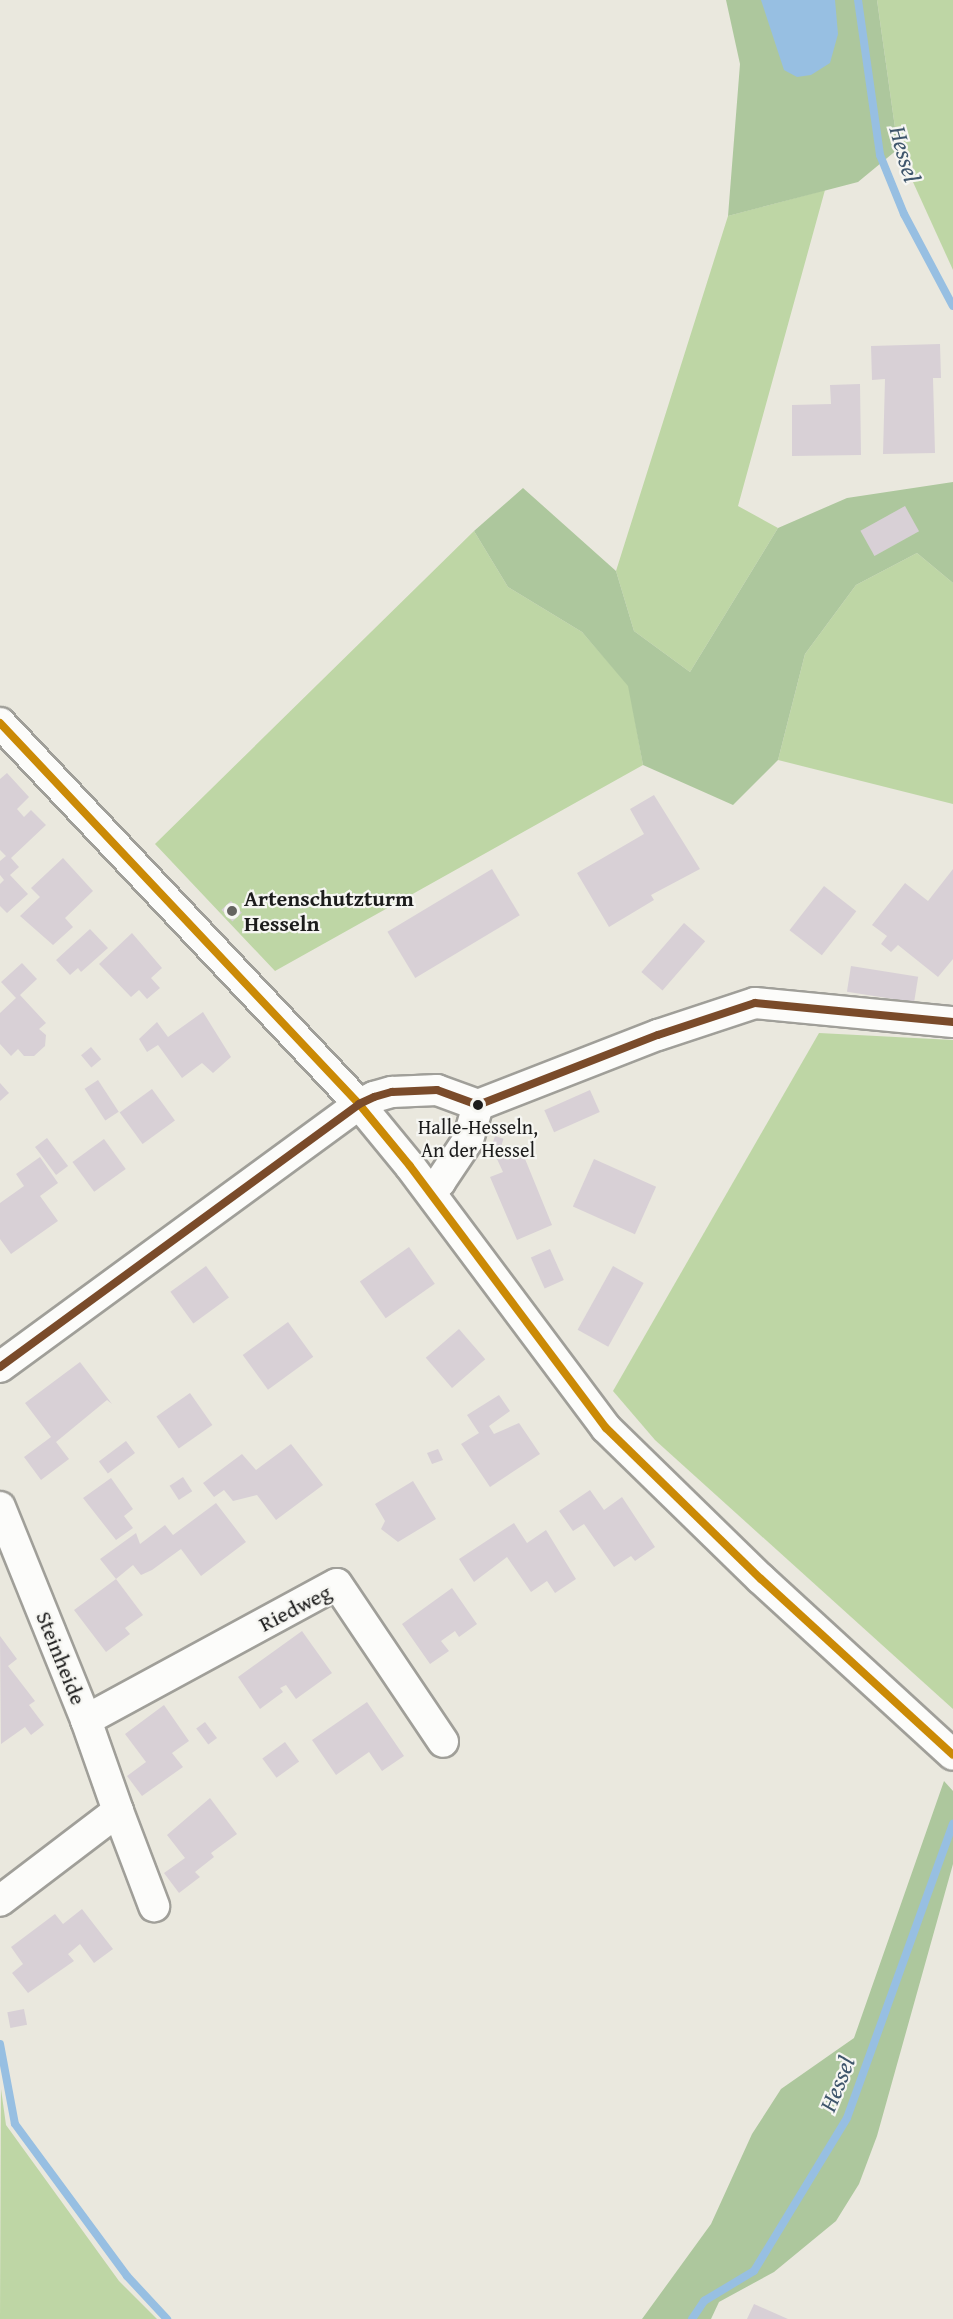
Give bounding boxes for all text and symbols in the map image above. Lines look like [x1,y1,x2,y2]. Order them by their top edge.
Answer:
water label: Hessel [883,123,927,185]
place label: Artenschutzturm Hesseln [244,885,414,936]
marker: Artenschutzturm Hesseln [225,904,239,918]
marker: Halle-Hesseln, An der Hessel [472,1099,484,1111]
place label: Halle-Hesseln, An der Hessel [418,1114,538,1161]
street label: Riedweg [255,1579,335,1637]
street label: Steinheide [30,1607,92,1709]
water label: Hessel [813,2052,861,2116]

